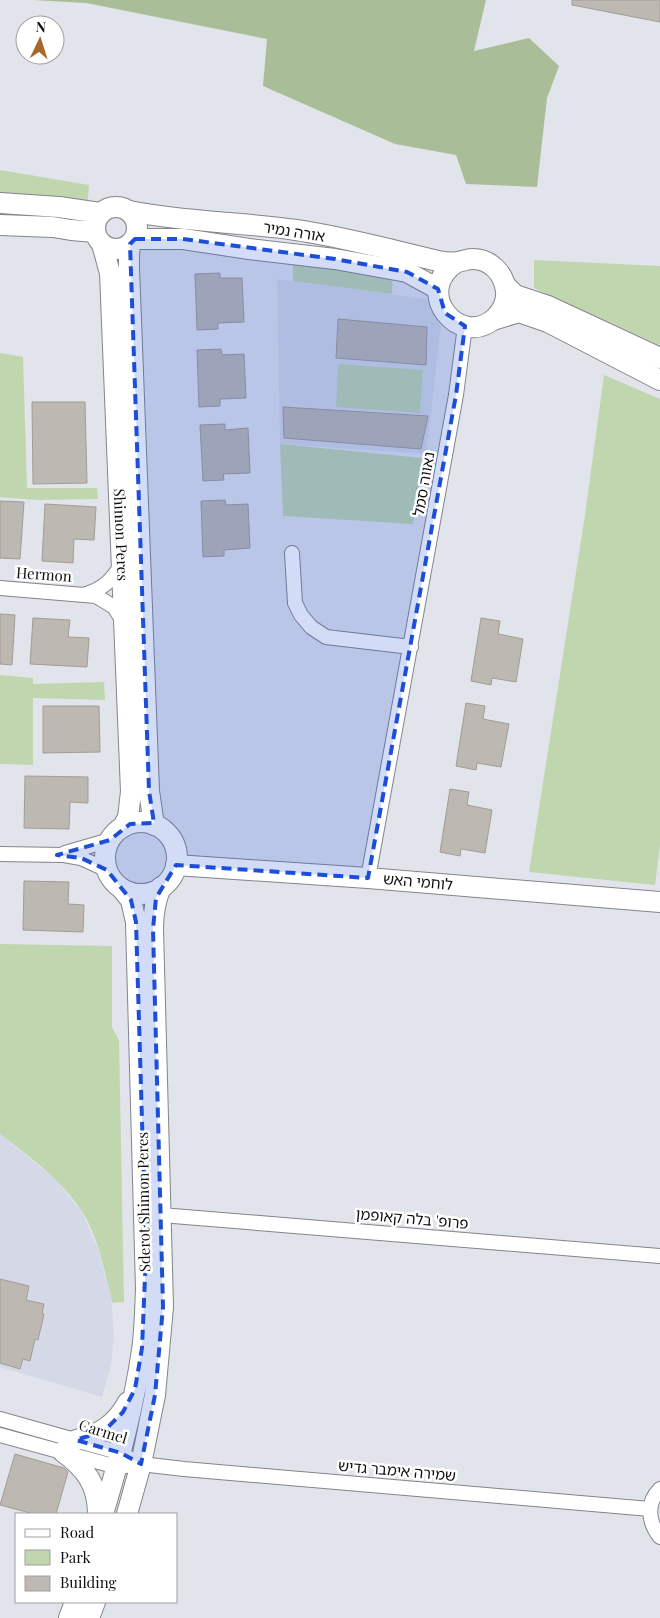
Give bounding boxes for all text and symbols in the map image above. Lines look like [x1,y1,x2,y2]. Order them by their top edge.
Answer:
north arrow [15,15,65,65]
text: N [35,17,47,36]
street label: אורה נמיר [262,216,327,246]
street label: נאווה סמל [408,450,438,517]
street label: Shimon Peres [110,488,133,581]
street label: Hermon [16,562,73,586]
street label: לוחמי האש [382,868,454,894]
street label: Sderot Shimon Peres [132,1132,154,1272]
street label: פרופ' בלה קאופמן [355,1203,469,1233]
street label: Carmel [77,1414,130,1448]
street label: שמירה אימבר גדיש [337,1455,457,1485]
legend [15,1513,178,1603]
text: Road [60,1522,94,1542]
text: Park [60,1547,92,1567]
text: Building [60,1572,117,1592]

